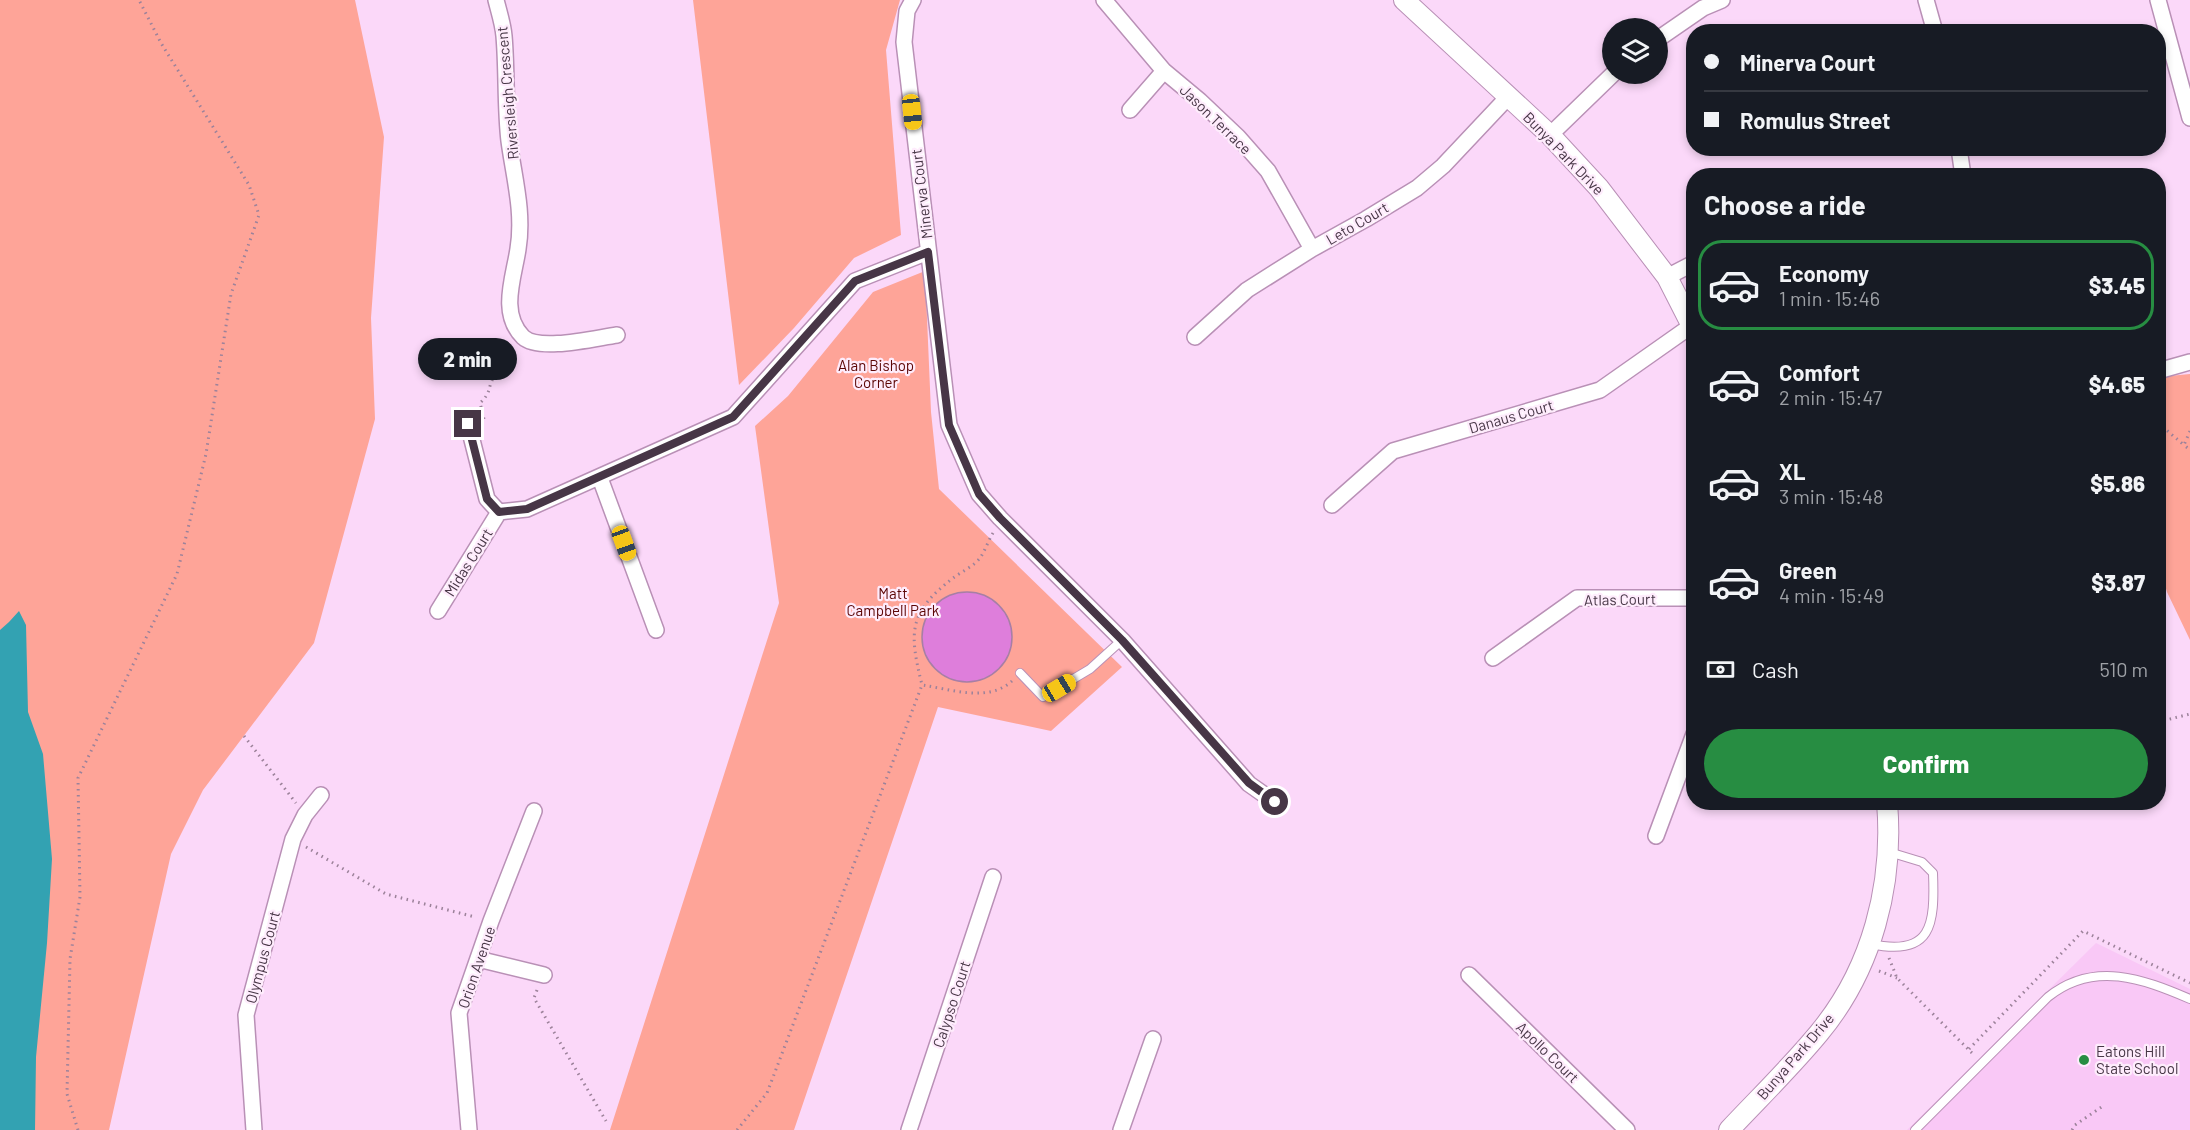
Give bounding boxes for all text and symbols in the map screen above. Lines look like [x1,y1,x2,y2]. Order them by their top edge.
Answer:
map controls [1602,18,1668,84]
button: layers [1602,18,1668,84]
street label: Riversleigh Crescent [492,26,522,160]
text: Minerva Court [1740,49,1875,75]
street label: Jason Terrace [1176,80,1256,158]
car [901,93,923,131]
text: Romulus Street [1740,107,1890,133]
street label: Bunya Park Drive [1520,108,1608,198]
street label: Minerva Court [907,148,935,240]
text: Choose a ride [1704,188,1866,220]
street label: Leto Court [1323,198,1391,248]
icon: car [1707,258,1761,312]
text: Economy [1779,260,1869,286]
text: $3.45 [2089,272,2145,298]
text: 1 min · 15:46 [1779,286,1880,310]
callout: 2 min [418,337,518,379]
text: 2 min [443,347,492,371]
park label: Alan Bishop Corner [838,356,914,391]
icon: car [1707,357,1761,411]
text: Comfort [1779,359,1860,385]
text: $4.65 [2089,371,2145,397]
text: 2 min · 15:47 [1779,385,1882,409]
street label: Danaus Court [1467,395,1555,437]
route end [454,410,481,437]
icon: car [1707,456,1761,510]
text: XL [1779,458,1805,484]
text: $5.86 [2090,470,2145,496]
text: 3 min · 15:48 [1779,484,1883,508]
car [609,523,639,563]
street label: Midas Court [440,525,496,599]
icon: car [1707,555,1761,609]
text: Green [1779,557,1837,583]
text: $3.87 [2091,569,2145,595]
text: 4 min · 15:49 [1779,583,1884,607]
park label: Matt Campbell Park [847,584,940,619]
street label: Atlas Court [1584,589,1656,609]
icon: cash [1704,653,1737,686]
text: Cash [1752,656,1799,682]
text: 510 m [2099,657,2148,681]
car [1039,671,1079,705]
button: Confirm [1704,729,2148,798]
route start [1261,788,1288,815]
street label: Olympus Court [241,909,283,1005]
street label: Orion Avenue [454,924,498,1010]
street label: Calypso Court [929,958,973,1050]
street label: Bunya Park Drive [1753,1009,1837,1103]
street label: Apollo Court [1513,1018,1583,1086]
place label: Eatons Hill State School [2096,1042,2178,1077]
marker: Eatons Hill State School [2077,1053,2091,1067]

